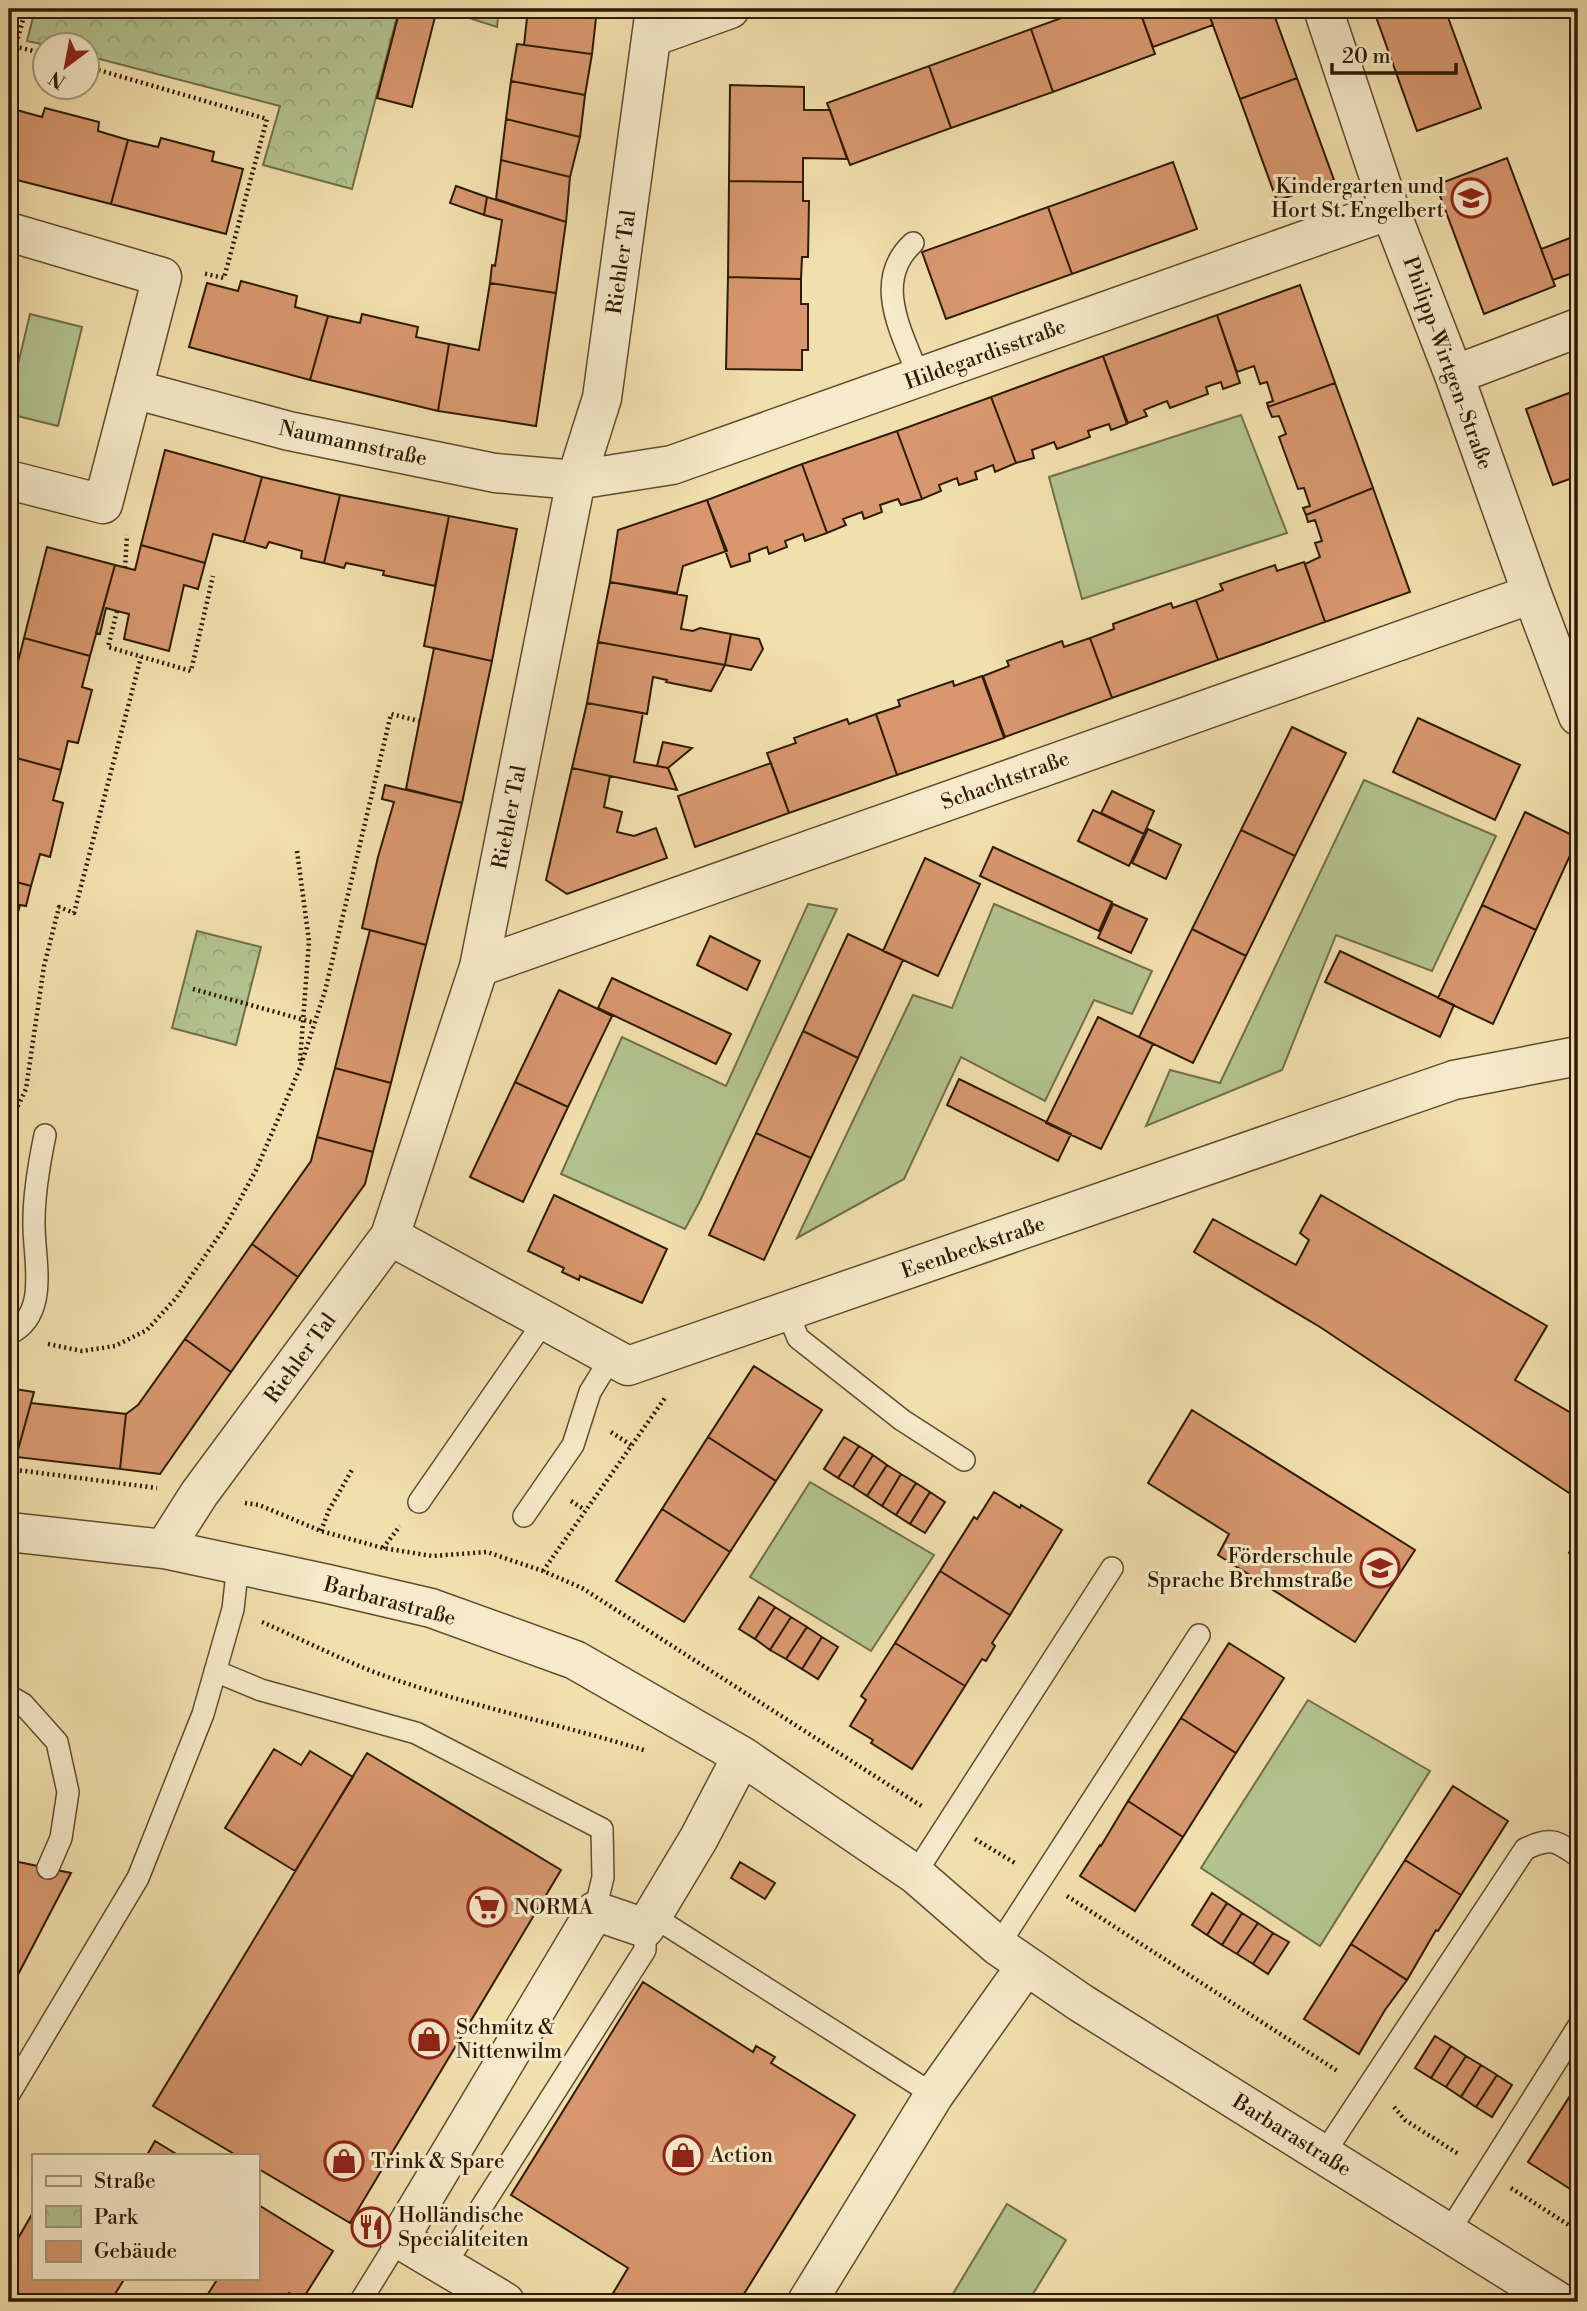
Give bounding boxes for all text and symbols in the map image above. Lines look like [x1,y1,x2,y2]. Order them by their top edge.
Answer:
north arrow [32,32,102,102]
scale bar [1332,32,1456,76]
text: 20 m [1342,44,1391,70]
text: N [45,65,70,94]
place label: Kindergarten und Hort St. Engelbert [1271,174,1445,224]
school or university icon: Kindergarten und Hort St. Engelbert [1450,177,1492,219]
street label: Riehler Tal [602,208,642,316]
street label: Philipp-Wirtgen-Straße [1396,253,1498,473]
street label: Hildegardisstraße [901,314,1070,396]
street label: Naumannstraße [276,416,429,472]
street label: Schachtstraße [938,746,1073,816]
street label: Riehler Tal [487,763,533,871]
street label: Esenbeckstraße [898,1211,1049,1285]
street label: Riehler Tal [259,1308,342,1409]
place label: Förderschule Sprache Brehmstraße [1147,1544,1353,1594]
school or university icon: Förderschule Sprache Brehmstraße [1359,1547,1401,1589]
street label: Barbarastraße [320,1572,458,1632]
supermarket icon: NORMA [466,1886,508,1928]
place label: NORMA [514,1895,594,1921]
place label: Schmitz & Nittenwilm [456,2015,562,2065]
shop icon: Schmitz & Nittenwilm [408,2018,450,2060]
street label: Barbarastraße [1226,2088,1356,2183]
shop icon: Action [662,2134,704,2176]
shop icon: Trink & Spare [323,2140,365,2182]
place label: Action [709,2143,774,2169]
place label: Trink & Spare [371,2149,505,2175]
legend [32,2154,259,2280]
text: Straße [94,2169,156,2195]
place label: Holländische Specialiteiten [398,2203,529,2253]
text: Park [94,2205,139,2231]
restaurant icon: Holländische Specialiteiten [350,2206,392,2248]
text: Gebäude [94,2239,177,2265]

